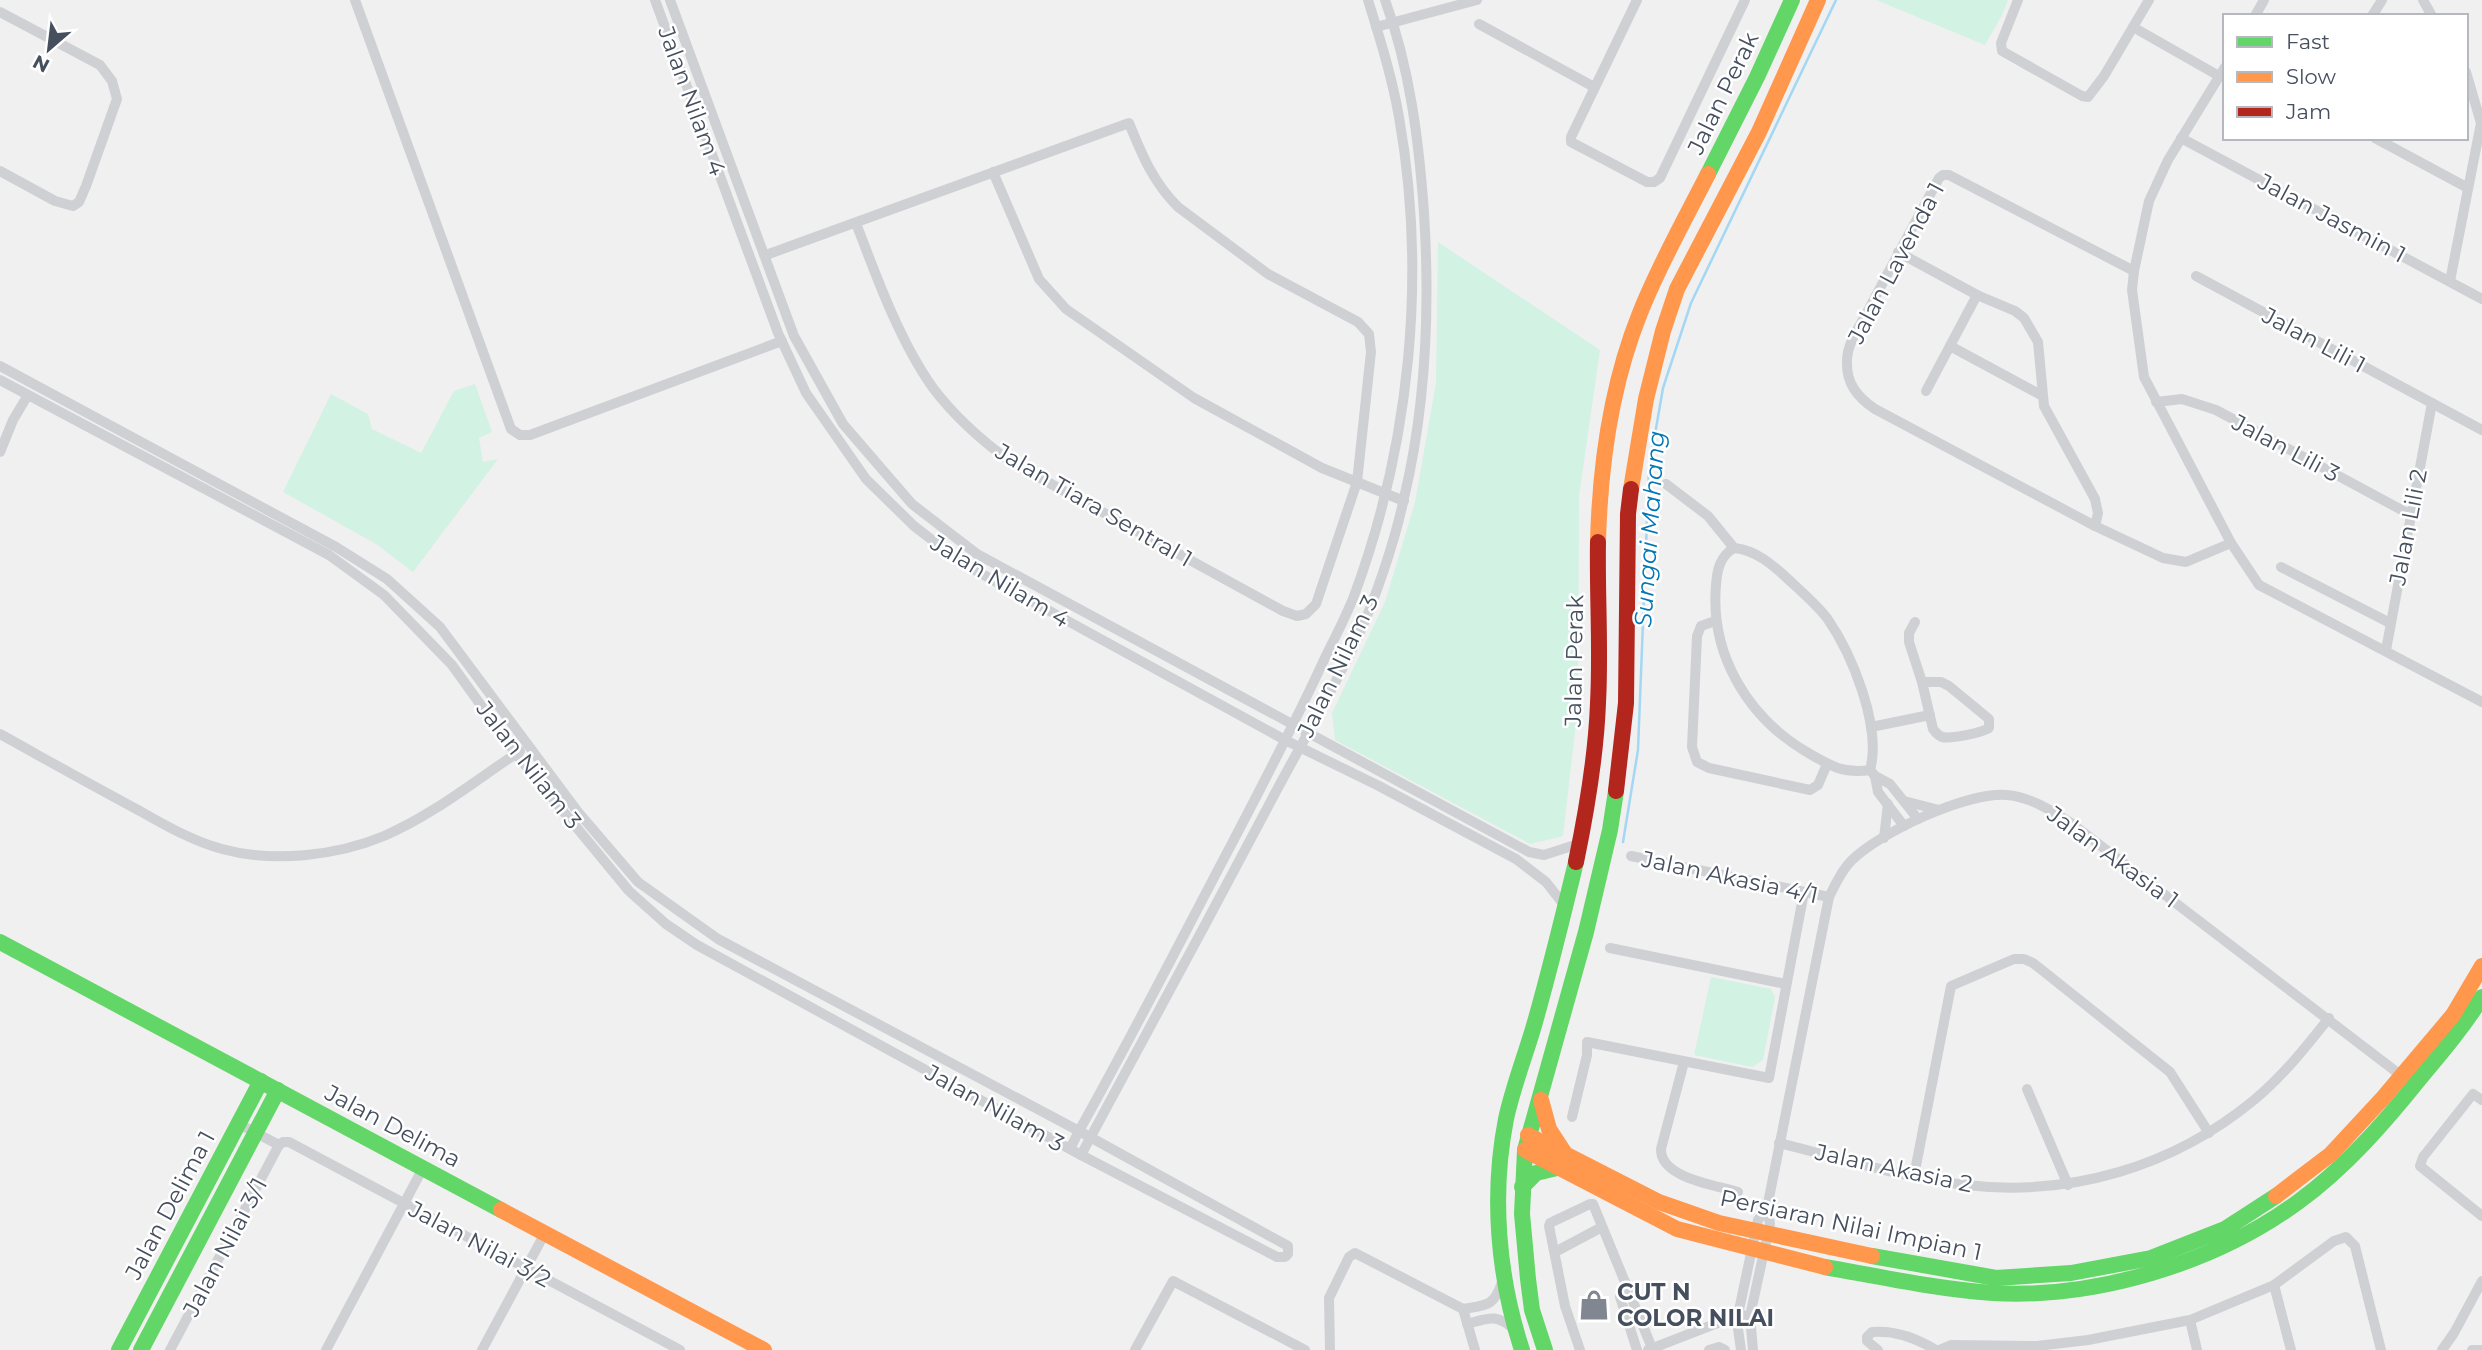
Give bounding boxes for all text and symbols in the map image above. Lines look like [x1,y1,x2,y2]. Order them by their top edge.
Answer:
north arrow [14,14,84,84]
legend [2223,14,2468,140]
street label: Jalan Nilam 4 [652,22,732,179]
street label: Jalan Perak [1681,27,1765,159]
text: Fast [2286,29,2330,54]
text: N [29,50,53,77]
text: Slow [2286,64,2336,89]
text: Jam [2285,99,2331,124]
street label: Jalan Jasmin 1 [2252,167,2411,269]
street label: Jalan Lavenda 1 [1841,178,1950,349]
street label: Jalan Lili 1 [2257,301,2370,379]
street label: Jalan Lili 3 [2227,408,2344,488]
water label: Sungai Mahang [1628,430,1671,628]
street label: Jalan Tiara Sentral 1 [990,437,1197,573]
street label: Jalan Lili 2 [2383,467,2433,588]
street label: Jalan Nilam 4 [925,528,1074,633]
street label: Jalan Nilam 3 [1291,590,1384,742]
street label: Jalan Perak [1559,594,1589,728]
street label: Jalan Nilam 3 [470,695,588,834]
street label: Jalan Akasia 1 [2041,799,2184,914]
street label: Jalan Akasia 4/1 [1638,844,1821,909]
street label: Jalan Nilam 3 [920,1058,1069,1158]
street label: Jalan Delima [319,1078,466,1173]
street label: Jalan Delima 1 [119,1126,221,1285]
street label: Jalan Akasia 2 [1812,1137,1975,1198]
street label: Jalan Nilai 3/1 [176,1173,273,1322]
street label: Persiaran Nilai Impian 1 [1717,1184,1985,1266]
street label: Jalan Nilai 3/2 [403,1194,556,1293]
place label: CUT N COLOR NILAI [1617,1278,1774,1332]
shop icon: CUT N COLOR NILAI [1577,1288,1611,1322]

